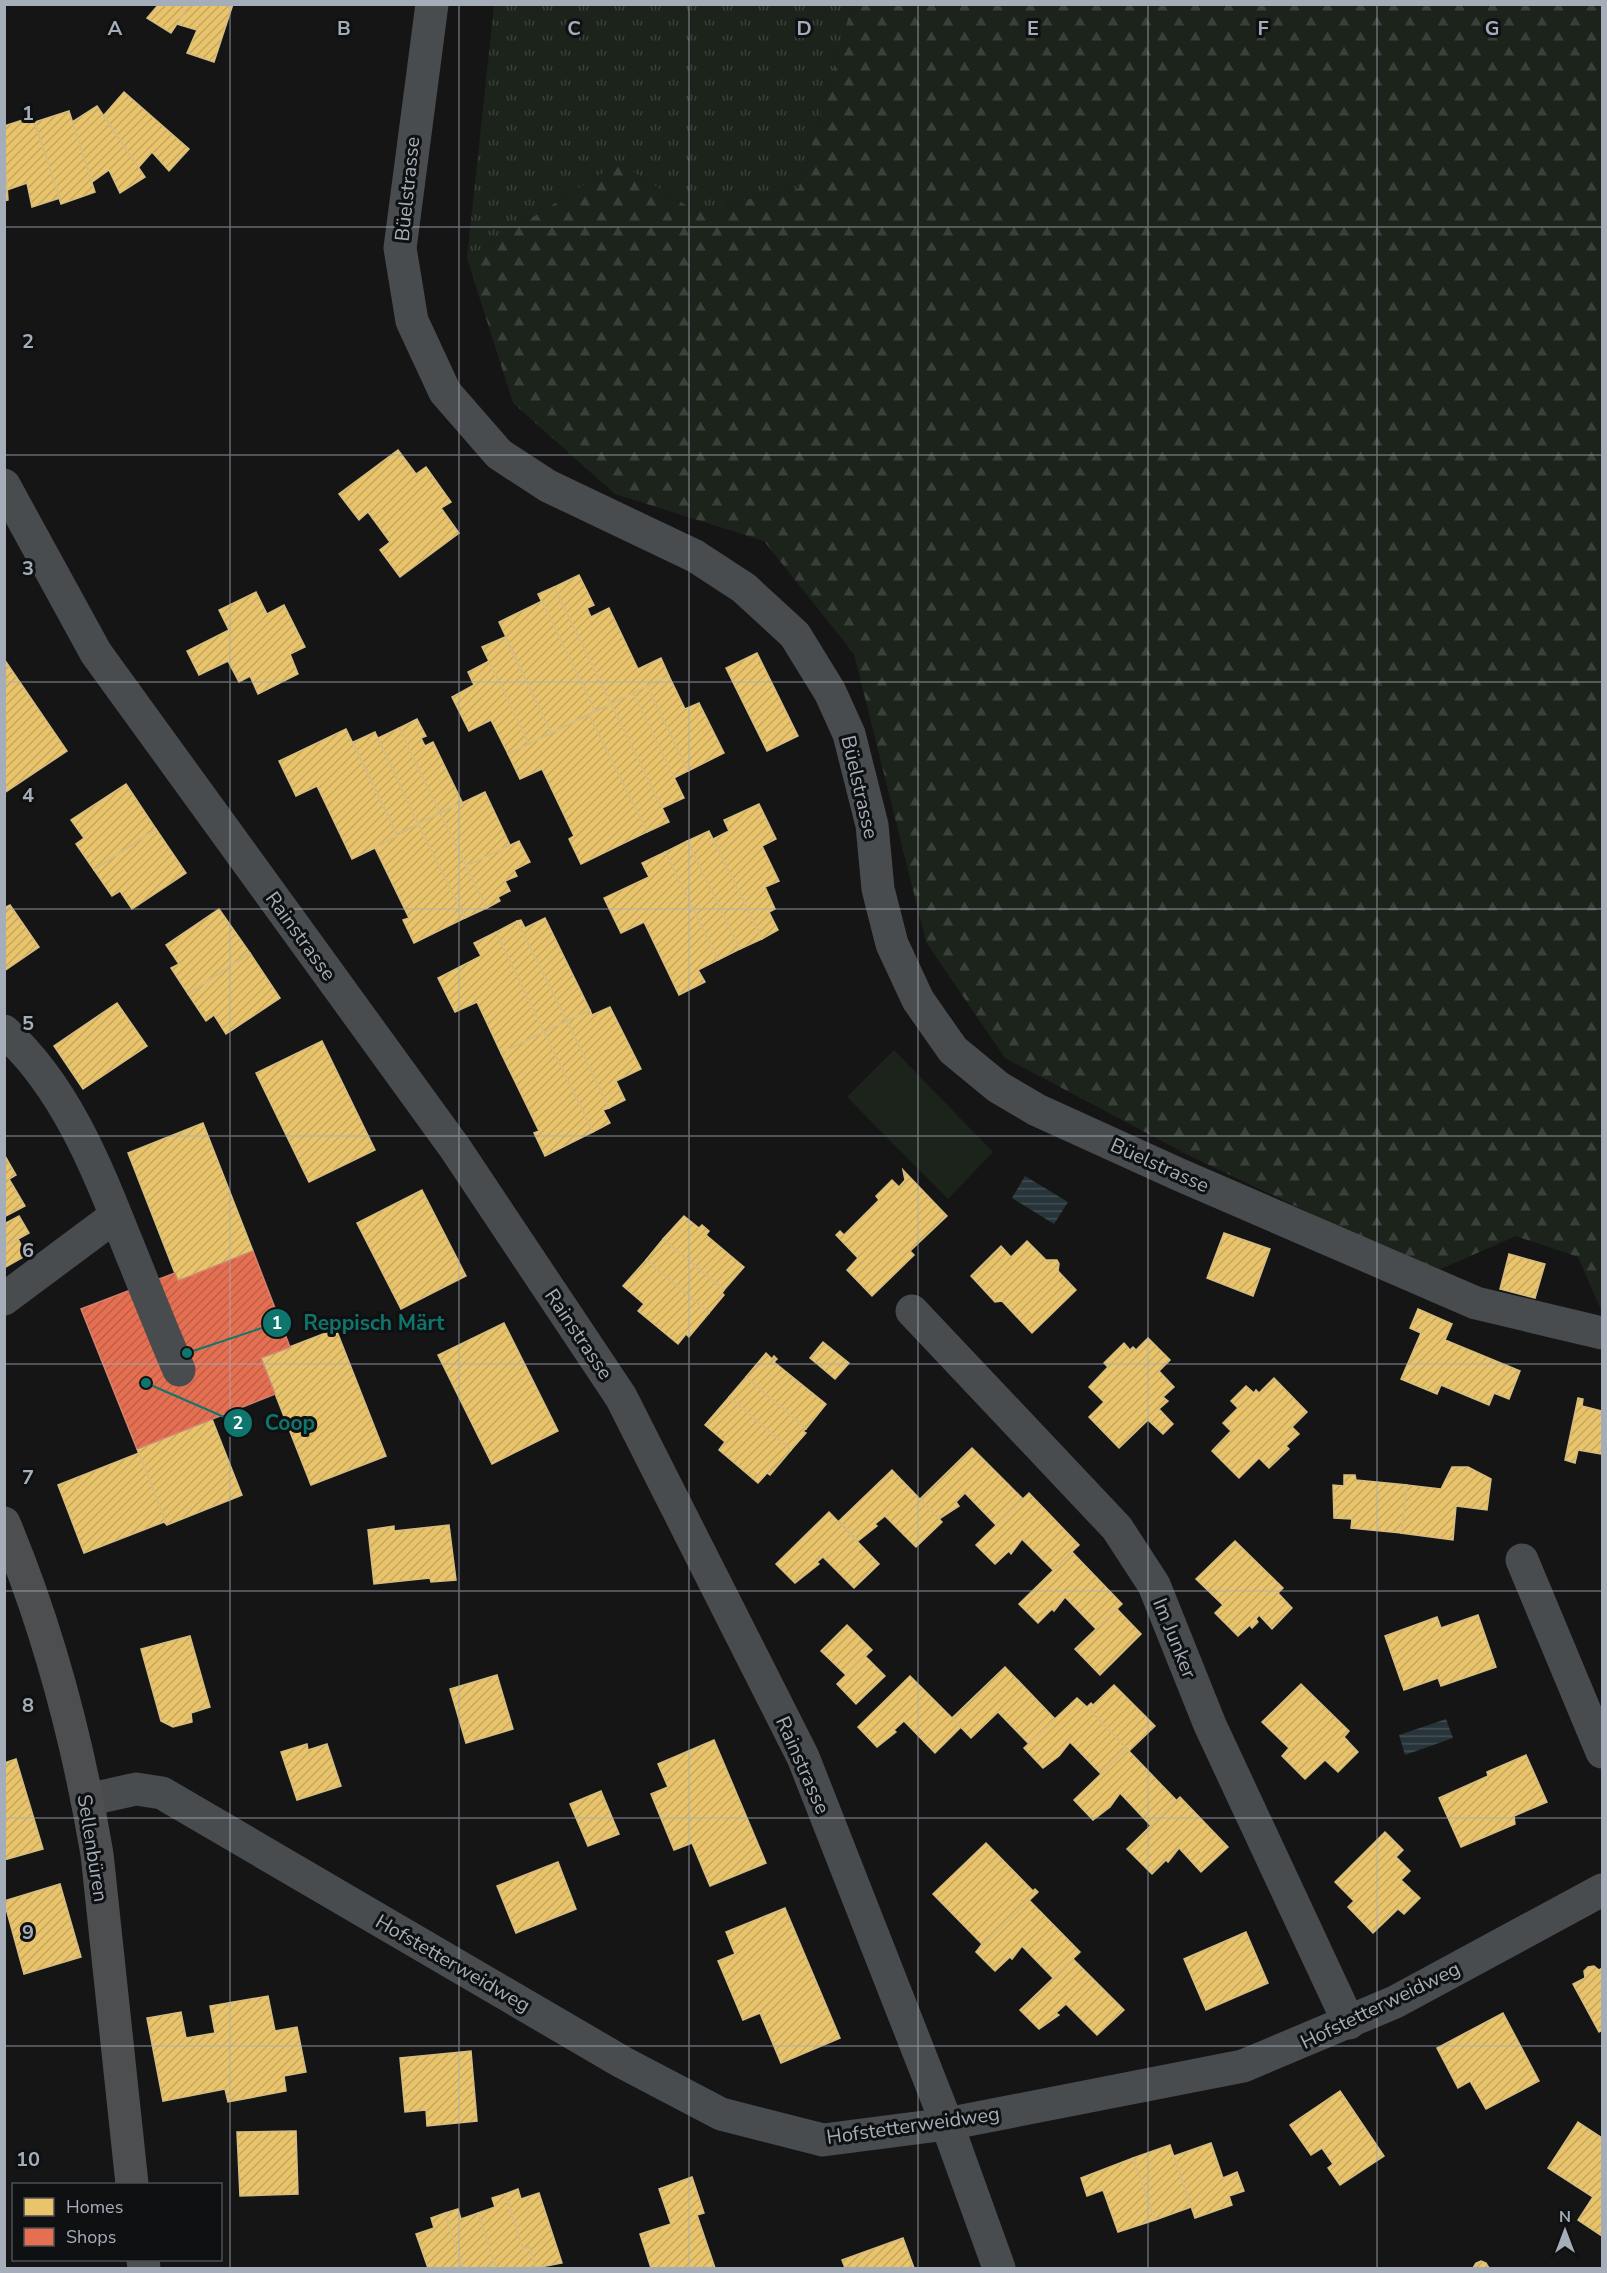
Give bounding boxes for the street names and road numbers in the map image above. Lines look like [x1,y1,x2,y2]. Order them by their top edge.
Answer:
street label: Büelstrasse [389,135,426,243]
street label: Büelstrasse [835,733,885,841]
street label: Rainstrasse [259,886,342,986]
street label: Büelstrasse [1106,1132,1213,1199]
street label: Rainstrasse [538,1284,619,1385]
street label: Im Junker [1146,1594,1203,1682]
street label: Rainstrasse [769,1712,836,1818]
street label: Sellenbüren [71,1792,114,1904]
street label: Hofstetterweidweg [370,1908,535,2019]
street label: Hofstetterweidweg [1296,1955,1465,2056]
street label: Hofstetterweidweg [825,2100,1001,2151]

